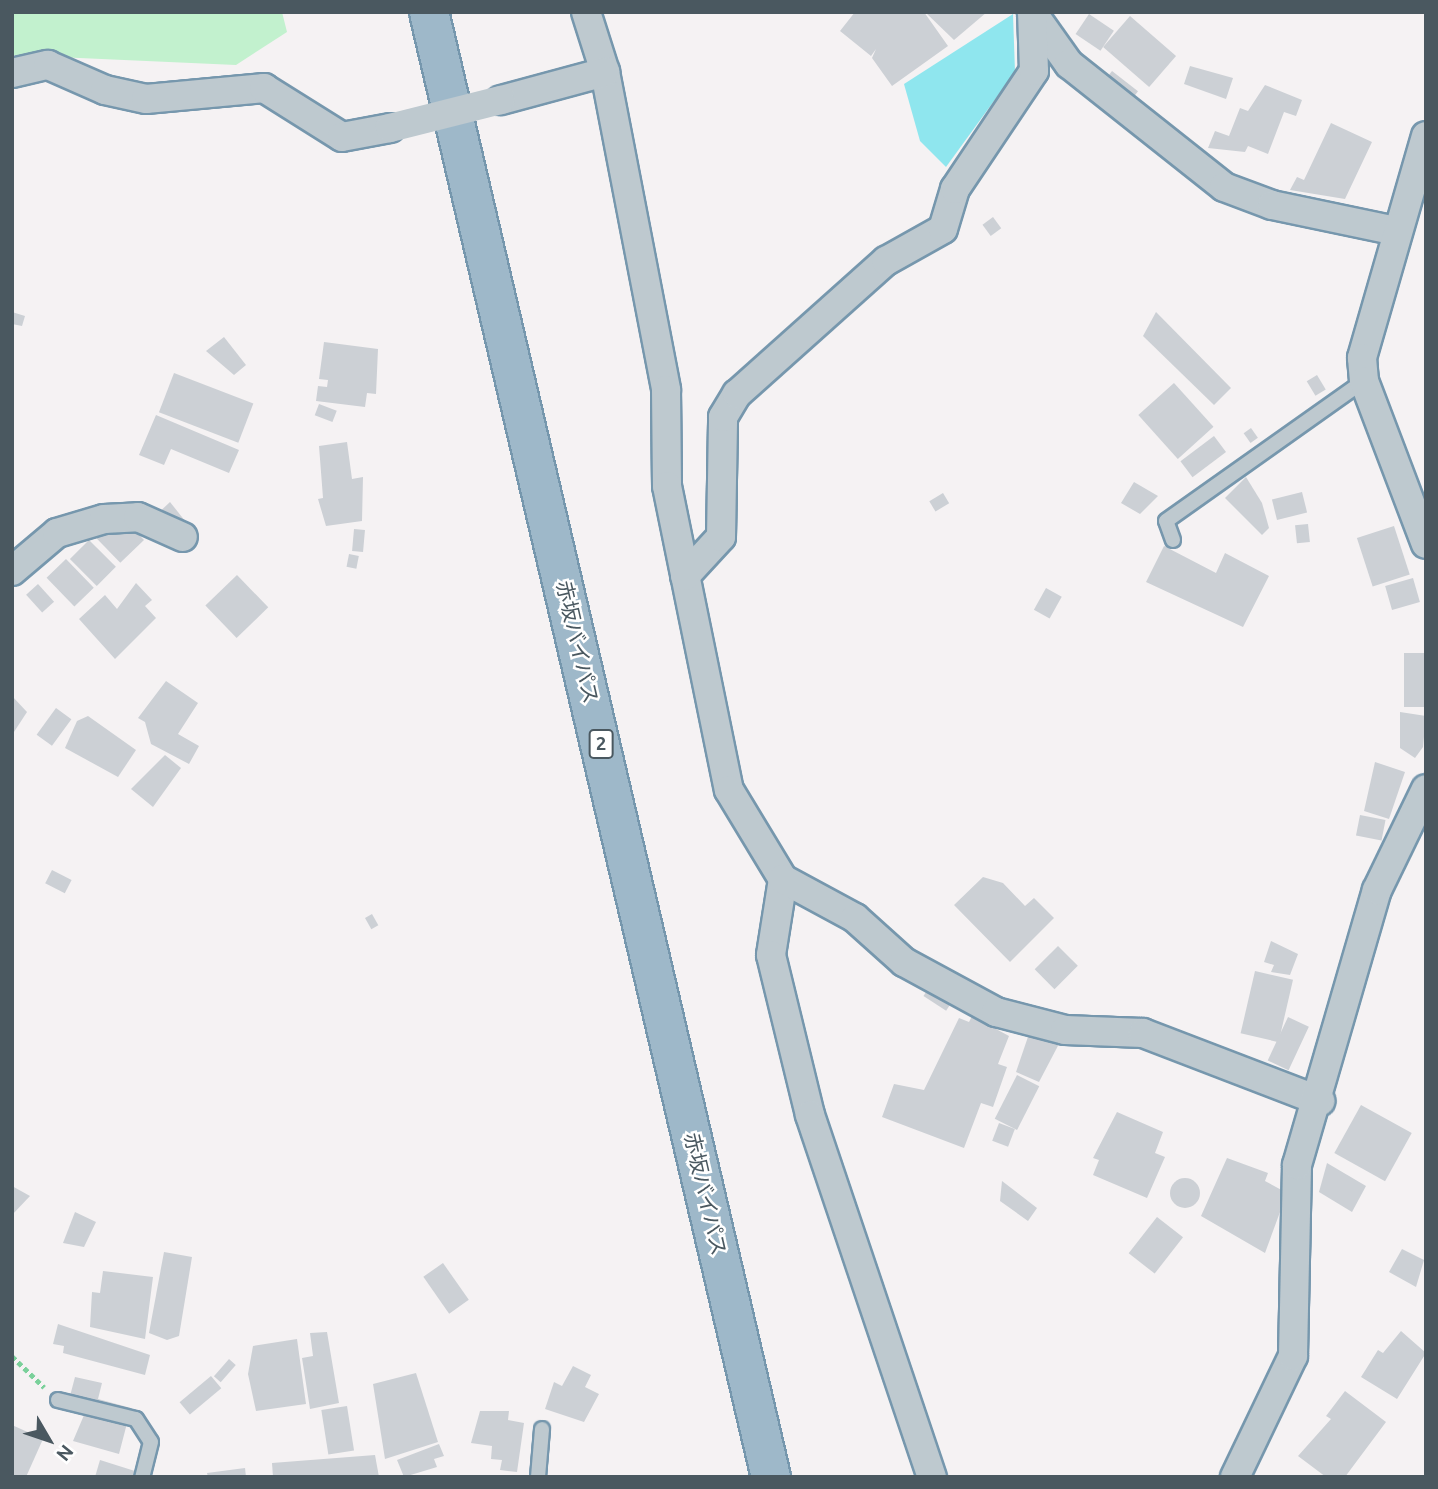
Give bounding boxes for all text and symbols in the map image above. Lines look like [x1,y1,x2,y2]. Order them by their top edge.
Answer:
street label: 赤坂バイパス [552,578,604,706]
road number: 2 [587,729,615,760]
street label: 赤坂バイパス [680,1130,732,1258]
north arrow [14,1405,84,1475]
text: N [52,1441,78,1466]

